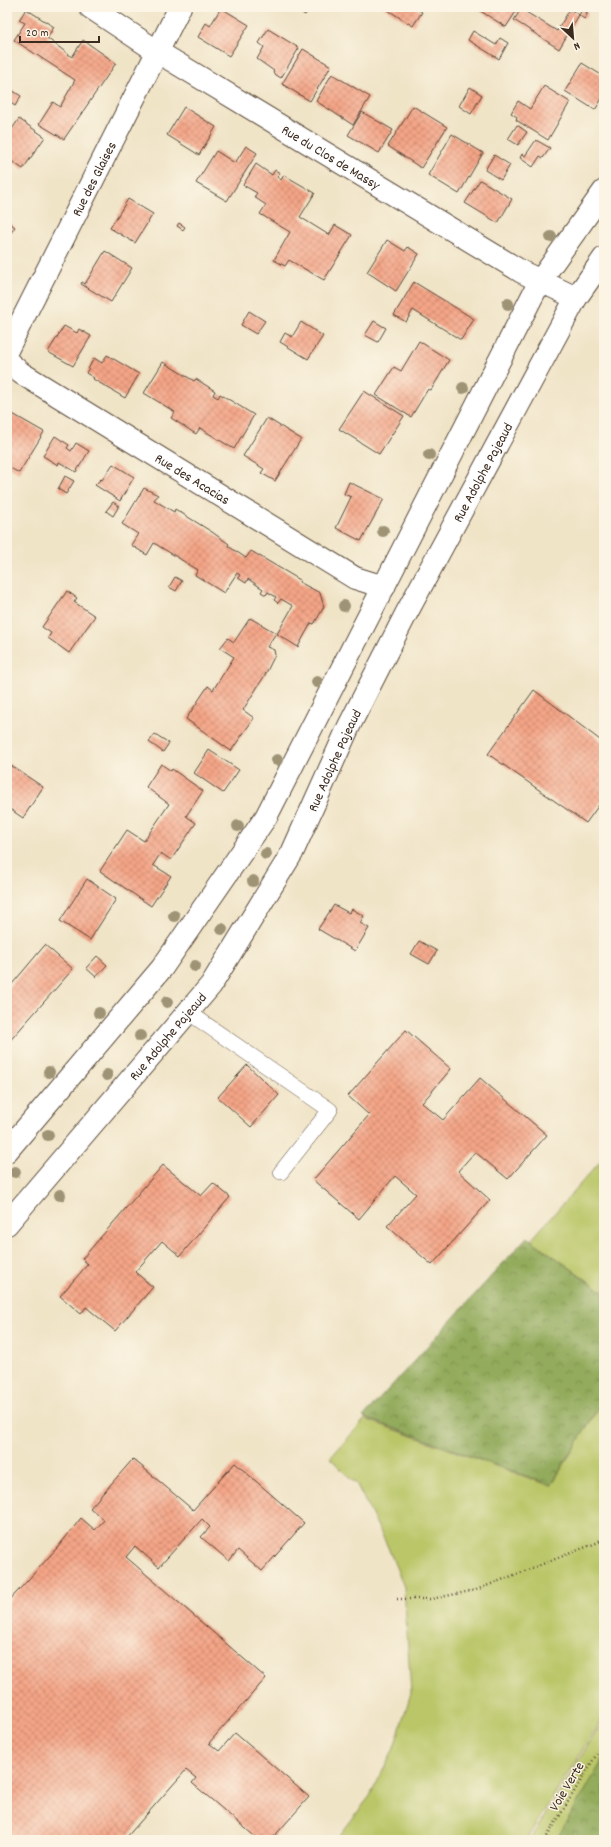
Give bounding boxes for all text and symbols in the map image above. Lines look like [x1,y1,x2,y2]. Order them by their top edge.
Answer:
scale bar [20,18,99,44]
north arrow [553,18,593,58]
text: 20 m [26,25,49,42]
text: N [570,37,582,54]
street label: Rue du Clos de Massy [277,121,384,196]
street label: Rue des Glaises [68,138,123,220]
street label: Rue Adolphe Pajeaud [449,420,519,526]
street label: Rue des Acacias [150,449,233,511]
street label: Rue Adolphe Pajeaud [304,706,368,815]
street label: Rue Adolphe Pajeaud [125,989,212,1086]
street label: Voie Verte [545,1759,590,1815]

